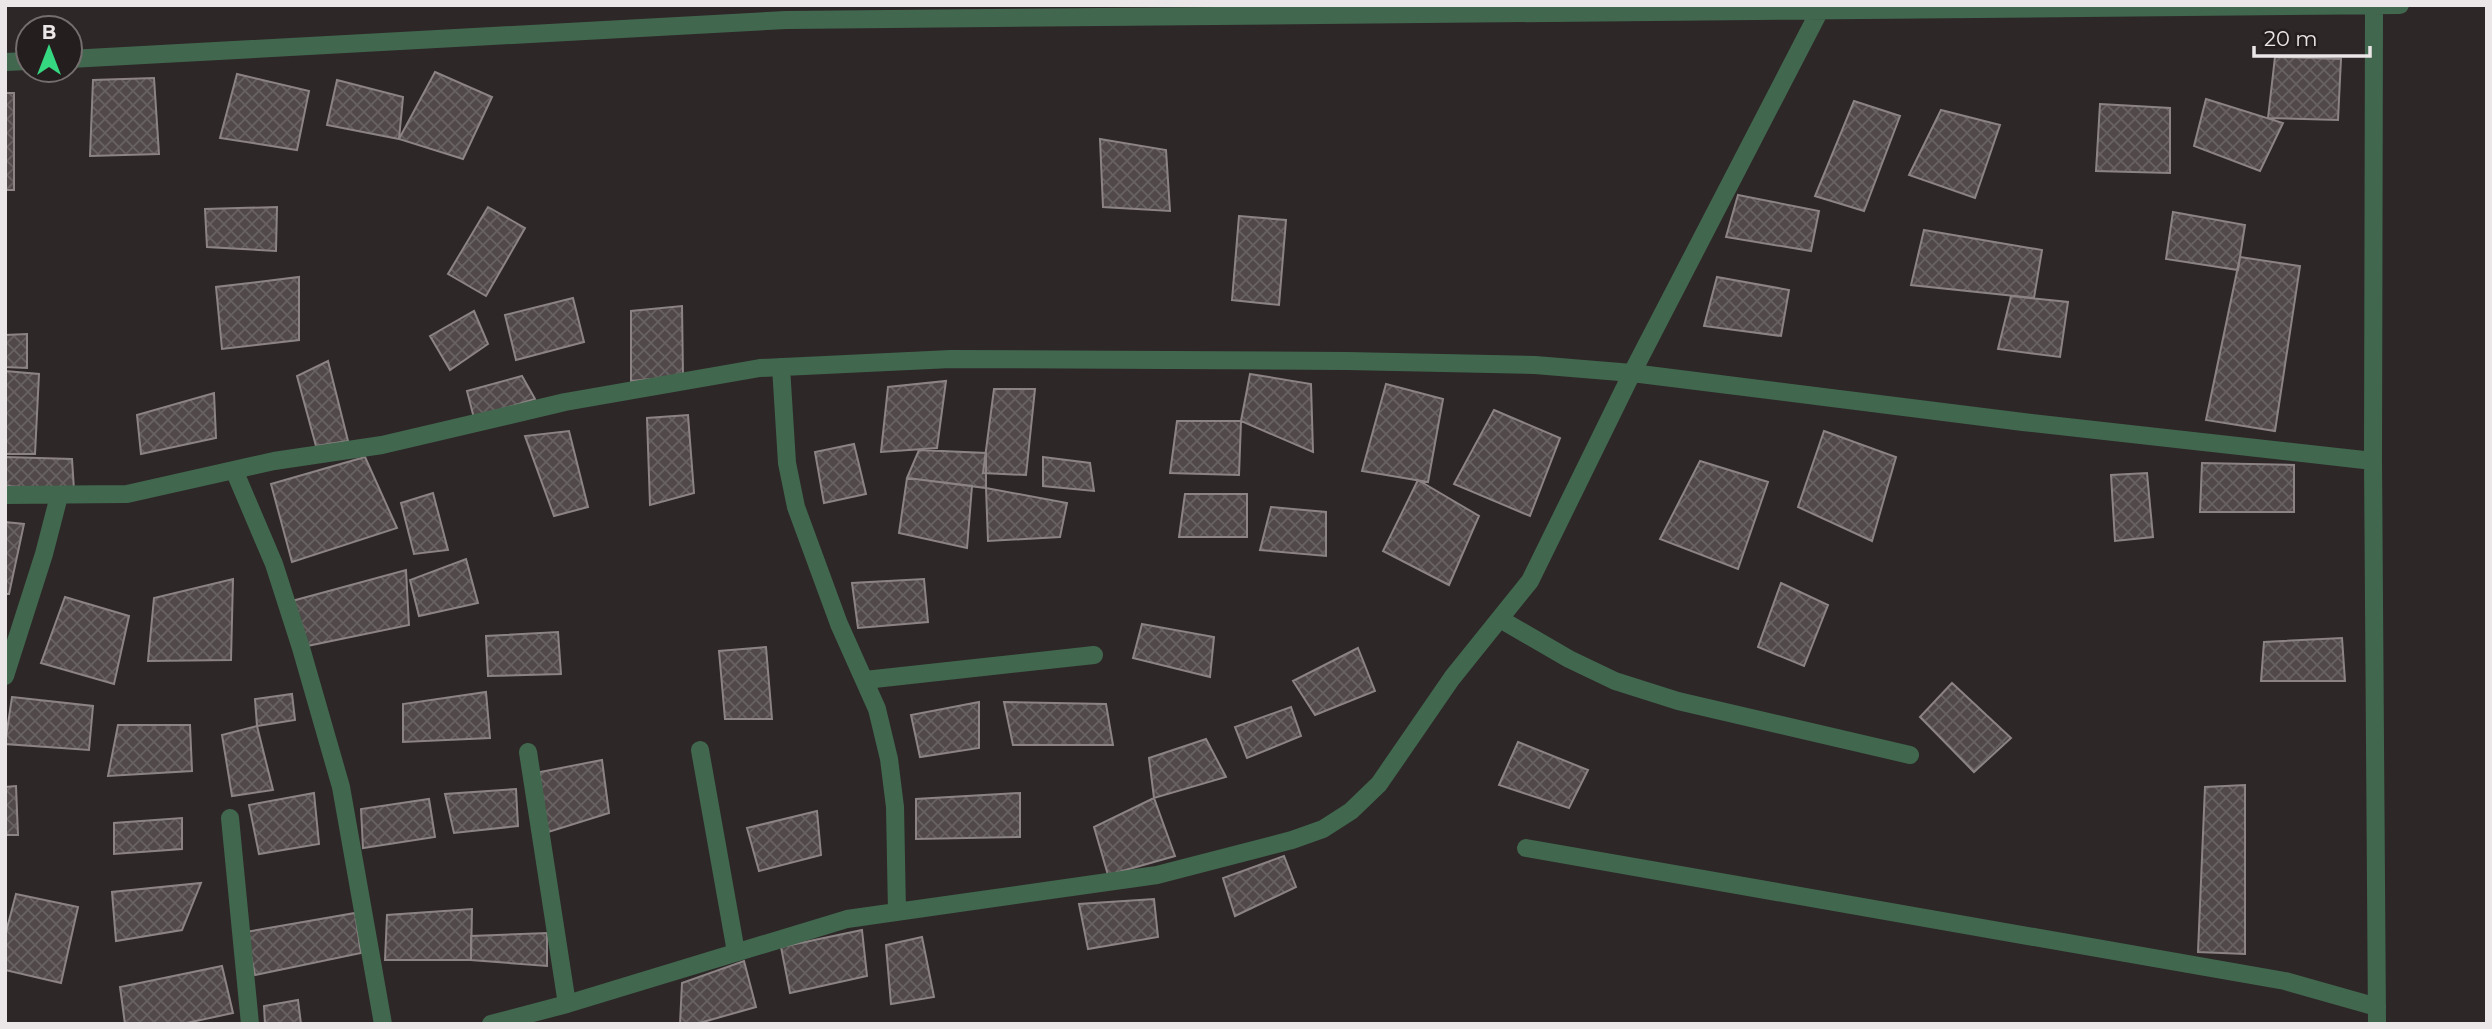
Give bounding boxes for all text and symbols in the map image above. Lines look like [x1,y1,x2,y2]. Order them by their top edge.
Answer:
north arrow [14,14,84,84]
scale bar [2254,14,2370,58]
text: B [42,21,56,44]
text: 20 m [2264,26,2318,51]

